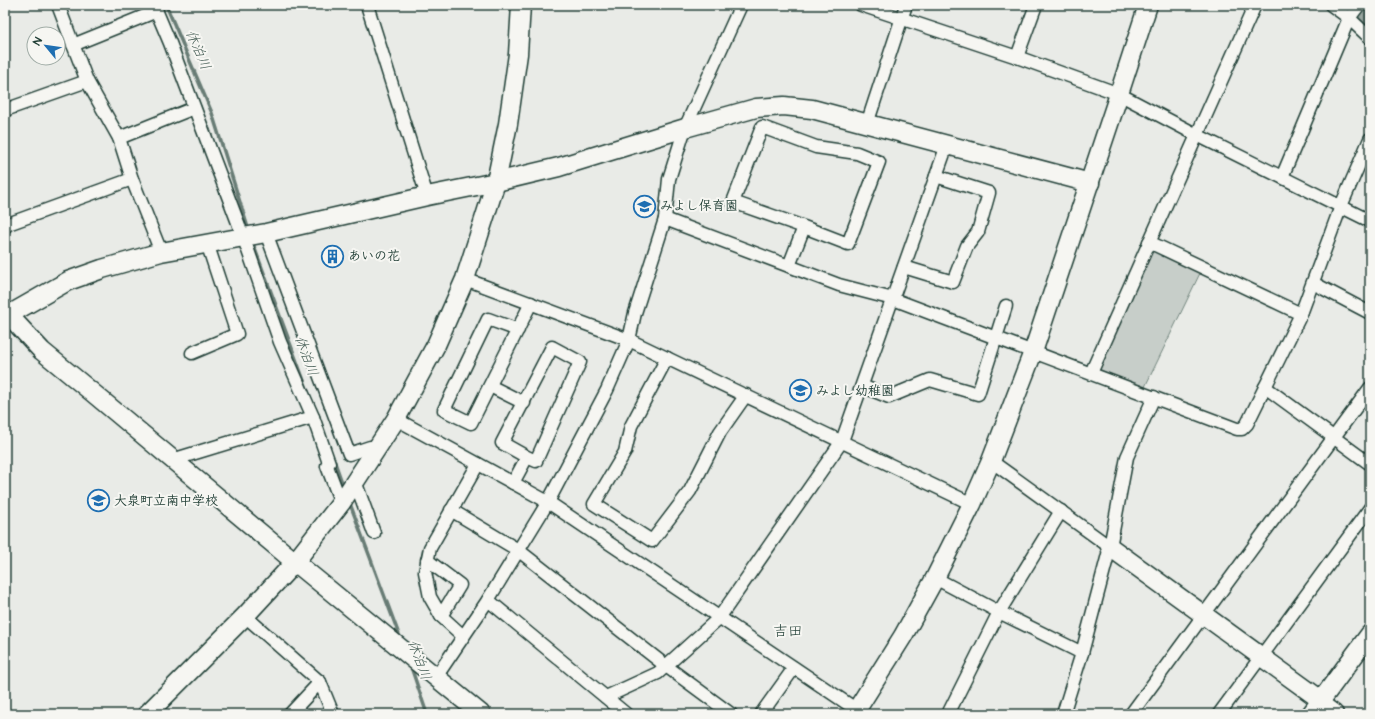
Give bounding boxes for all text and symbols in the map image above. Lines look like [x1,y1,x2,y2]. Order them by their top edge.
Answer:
north arrow [26,26,66,66]
water label: 休泊川 [181,27,215,73]
text: N [29,35,46,48]
school or university icon: みよし保育園 [631,193,657,219]
place label: みよし保育園 [660,197,738,215]
building icon: あいの花 [319,243,345,269]
place label: あいの花 [348,247,400,265]
water label: 休泊川 [289,333,323,379]
school or university icon: みよし幼稚園 [787,378,813,404]
place label: みよし幼稚園 [816,382,894,400]
school or university icon: 大泉町立南中学校 [86,488,112,514]
place label: 大泉町立南中学校 [114,492,218,510]
district label: 吉田 [773,621,803,642]
water label: 休泊川 [402,637,436,683]

